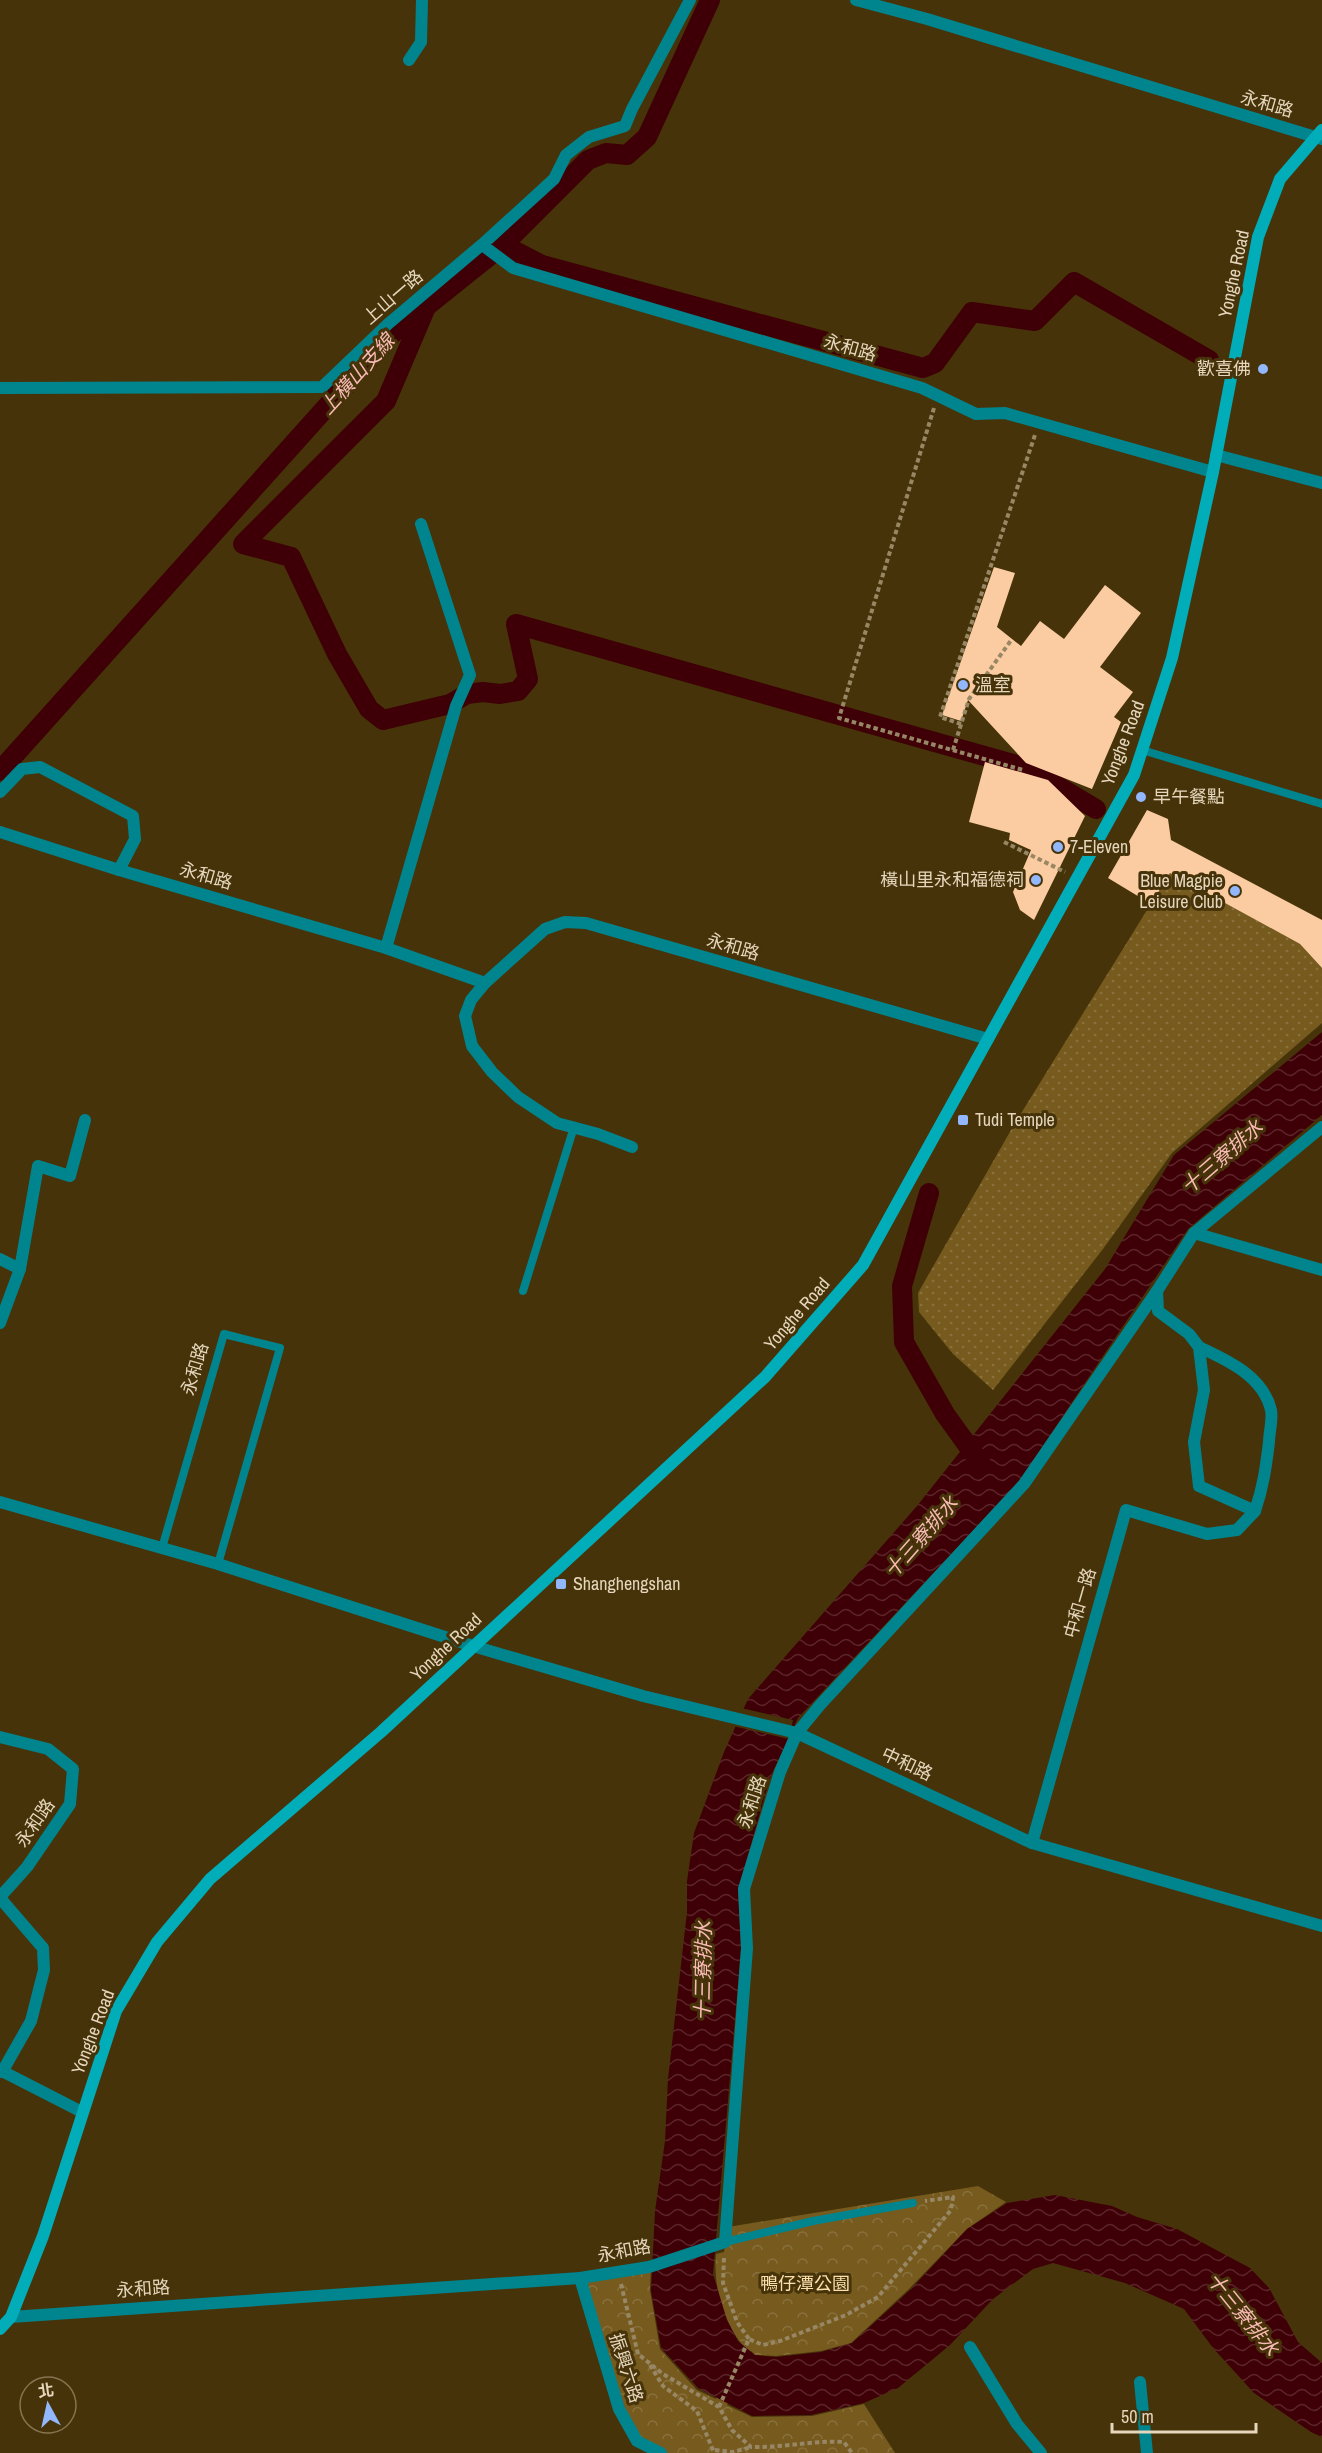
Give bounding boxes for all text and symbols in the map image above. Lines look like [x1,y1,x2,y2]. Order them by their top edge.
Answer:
street label: 永和路 [1238,84,1297,123]
street label: Yonghe Road [1212,228,1255,320]
street label: 上山一路 [357,264,428,330]
water label: 上橫山支線 [313,326,401,420]
street label: 永和路 [821,328,880,367]
place label: 歡喜佛 [1197,356,1251,381]
marker: 歡喜佛 [1256,362,1270,376]
place label: 溫室 [975,672,1011,697]
marker: 溫室 [956,678,970,692]
street label: Yonghe Road [1095,697,1150,789]
place label: 早午餐點 [1153,784,1225,809]
marker: 早午餐點 [1134,790,1148,804]
place label: 7-Eleven [1070,834,1128,859]
marker: 7-Eleven [1051,840,1065,854]
street label: 永和路 [177,856,236,895]
place label: 橫山里永和福德祠 [880,867,1024,892]
place label: Blue Magpie Leisure Club [1139,868,1223,914]
marker: 橫山里永和福德祠 [1029,873,1043,887]
marker: Blue Magpie Leisure Club [1228,884,1242,898]
street label: 永和路 [704,927,763,966]
place label: Tudi Temple [975,1107,1055,1132]
marker: Tudi Temple [956,1113,970,1127]
water label: 十三寮排水 [1175,1113,1269,1200]
street label: Yonghe Road [758,1272,835,1355]
street label: 永和路 [175,1339,214,1398]
water label: 十三寮排水 [878,1489,964,1583]
street label: 中和一路 [1058,1565,1101,1641]
place label: Shanghengshan [573,1571,681,1596]
marker: Shanghengshan [554,1577,568,1591]
street label: Yonghe Road [405,1607,487,1686]
street label: 中和路 [877,1741,937,1786]
street label: 永和路 [731,1772,772,1831]
street label: 永和路 [9,1793,60,1852]
water label: 十三寮排水 [688,1920,717,2021]
street label: Yonghe Road [65,1986,120,2078]
street label: 永和路 [595,2233,653,2268]
water label: 十三寮排水 [1201,2266,1286,2362]
park label: 鴨仔潭公園 [760,2271,850,2296]
street label: 永和路 [115,2274,171,2303]
street label: 振興六路 [603,2330,649,2406]
north arrow [18,2375,78,2435]
text: 北 [36,2378,55,2402]
scale bar [1112,2396,1256,2434]
text: 50 m [1121,2404,1154,2429]

